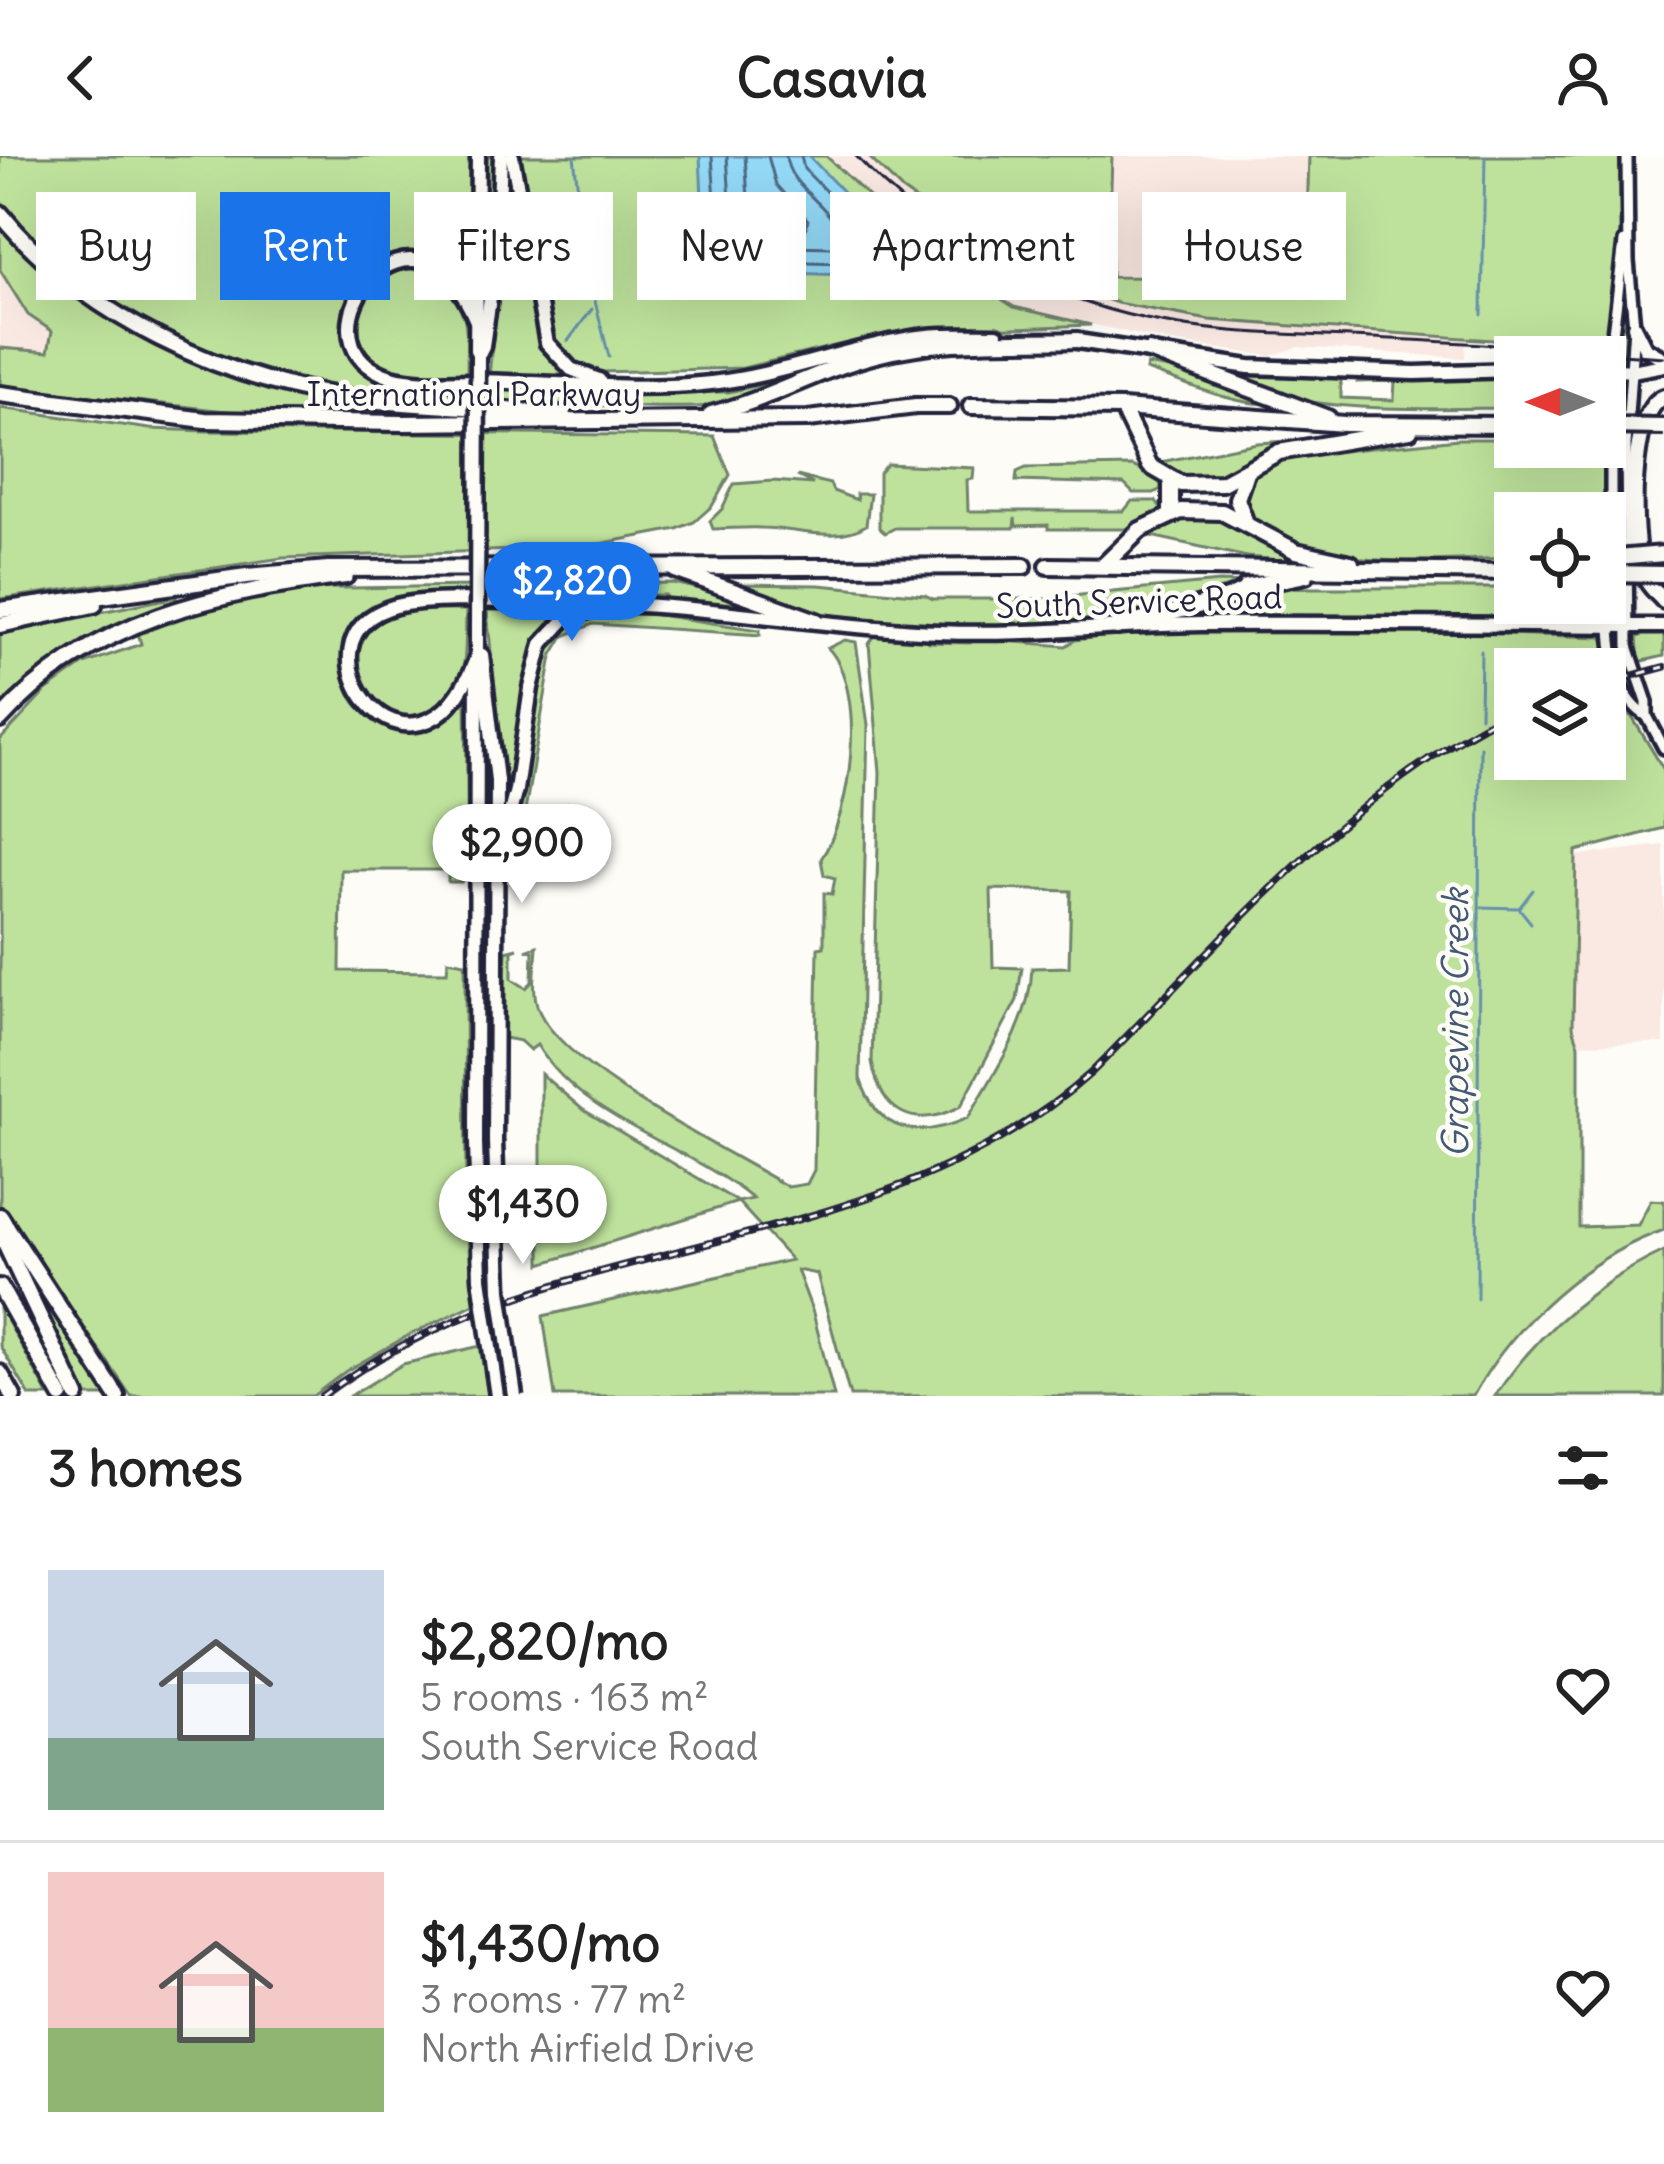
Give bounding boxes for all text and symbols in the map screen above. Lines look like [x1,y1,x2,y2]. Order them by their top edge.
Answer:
text: Casavia [737,44,927,112]
icon: back [48,45,114,111]
icon: person [1550,45,1616,111]
chip: Buy [36,192,196,300]
chip: Rent [220,192,390,300]
chip: Filters [414,192,613,300]
chip: New [637,192,806,300]
chip: Apartment [830,192,1118,300]
chip: House [1142,192,1346,300]
north arrow [1494,336,1626,468]
map controls [1494,336,1626,780]
street label: International Parkway [307,373,641,415]
button: locate [1494,492,1626,624]
pin: $2,820 [474,542,670,644]
text: $2,820 [512,556,632,605]
street label: South Service Road [995,575,1283,627]
button: layers [1494,648,1626,780]
pin: $2,900 [424,804,620,906]
text: $2,900 [460,818,584,867]
water label: Grapevine Creek [1433,886,1478,1158]
pin: $1,430 [425,1165,621,1267]
text: $1,430 [466,1179,580,1228]
icon: filters [1550,1435,1616,1501]
text: 3 homes [48,1436,243,1500]
text: $2,820/mo [420,1609,668,1673]
icon: home [144,1618,288,1762]
icon: heart [1550,1657,1616,1723]
text: 5 rooms · 163 m² [420,1673,708,1722]
text: South Service Road [420,1722,758,1771]
text: $1,430/mo [420,1911,660,1975]
icon: home [144,1920,288,2064]
icon: heart [1550,1959,1616,2025]
text: 3 rooms · 77 m² [420,1975,686,2024]
text: North Airfield Drive [420,2024,755,2073]

